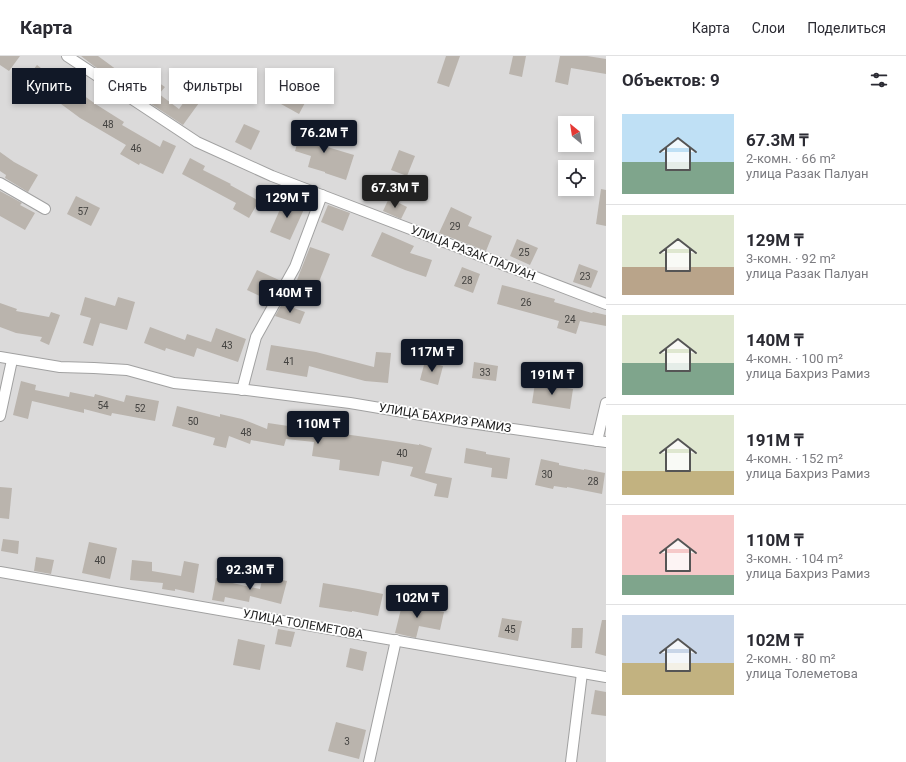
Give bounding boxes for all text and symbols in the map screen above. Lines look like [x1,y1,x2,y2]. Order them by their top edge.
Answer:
text: Карта [20,16,72,39]
text: Карта [692,20,730,36]
text: Слои [752,20,785,36]
text: Поделиться [807,20,886,36]
chip: Купить [12,68,86,104]
chip: Снять [94,68,161,104]
chip: Фильтры [169,68,257,104]
chip: Новое [265,68,334,104]
icon: filters [868,69,890,91]
text: Объектов: 9 [622,70,720,90]
north arrow [558,116,594,152]
map controls [558,116,594,196]
house number: 48 [102,119,114,130]
pin: 76.2M ₸ [287,120,361,154]
text: 76.2M ₸ [300,125,348,140]
icon: home [654,130,702,178]
text: 67.3M ₸ [746,130,809,150]
house number: 46 [130,143,142,154]
text: 2-комн. · 66 m² [746,151,836,166]
button: locate [558,160,594,196]
text: улица Разак Палуан [746,166,869,181]
pin: 67.3M ₸ [358,175,432,209]
text: 67.3M ₸ [371,180,419,195]
pin: 129M ₸ [254,185,320,219]
text: 129M ₸ [265,190,309,205]
house number: 57 [77,206,89,217]
house number: 29 [449,221,461,232]
street label: УЛИЦА РАЗАК ПАЛУАН [409,223,537,283]
text: 129M ₸ [746,230,804,250]
icon: home [654,231,702,279]
house number: 25 [518,247,530,258]
text: 3-комн. · 92 m² [746,251,836,266]
text: улица Разак Палуан [746,266,869,281]
house number: 23 [579,271,591,282]
house number: 28 [461,275,473,286]
pin: 140M ₸ [257,280,323,314]
text: 140M ₸ [268,285,312,300]
house number: 26 [520,297,532,308]
house number: 24 [564,314,576,325]
text: 140M ₸ [746,330,804,350]
icon: home [654,331,702,379]
pin: 117M ₸ [399,339,465,373]
house number: 43 [221,340,233,351]
text: 117M ₸ [410,344,454,359]
text: 4-комн. · 100 m² [746,351,843,366]
house number: 41 [283,356,295,367]
pin: 191M ₸ [519,362,585,396]
text: улица Бахриз Рамиз [746,366,870,381]
house number: 33 [479,367,491,378]
text: 191M ₸ [530,367,574,382]
house number: 54 [97,400,109,411]
street label: УЛИЦА БАХРИЗ РАМИЗ [378,401,512,435]
house number: 52 [134,403,146,414]
pin: 110M ₸ [285,411,351,445]
house number: 50 [187,416,199,427]
text: 110M ₸ [296,416,340,431]
house number: 48 [240,427,252,438]
text: 191M ₸ [746,430,804,450]
icon: home [654,431,702,479]
house number: 40 [396,448,408,459]
text: 4-комн. · 152 m² [746,451,843,466]
text: улица Бахриз Рамиз [746,466,870,481]
house number: 30 [541,469,553,480]
house number: 28 [587,476,599,487]
text: 110M ₸ [746,530,804,550]
icon: home [654,531,702,579]
text: 3-комн. · 104 m² [746,551,843,566]
house number: 40 [94,555,106,566]
pin: 92.3M ₸ [213,557,287,591]
text: 92.3M ₸ [226,562,274,577]
text: улица Бахриз Рамиз [746,566,870,581]
pin: 102M ₸ [384,585,450,619]
text: 102M ₸ [395,590,439,605]
street label: УЛИЦА ТОЛЕМЕТОВА [242,607,365,642]
house number: 45 [504,624,516,635]
text: 102M ₸ [746,630,804,650]
icon: home [654,631,702,679]
text: 2-комн. · 80 m² [746,651,836,666]
text: улица Толеметова [746,666,858,681]
house number: 3 [344,736,350,747]

